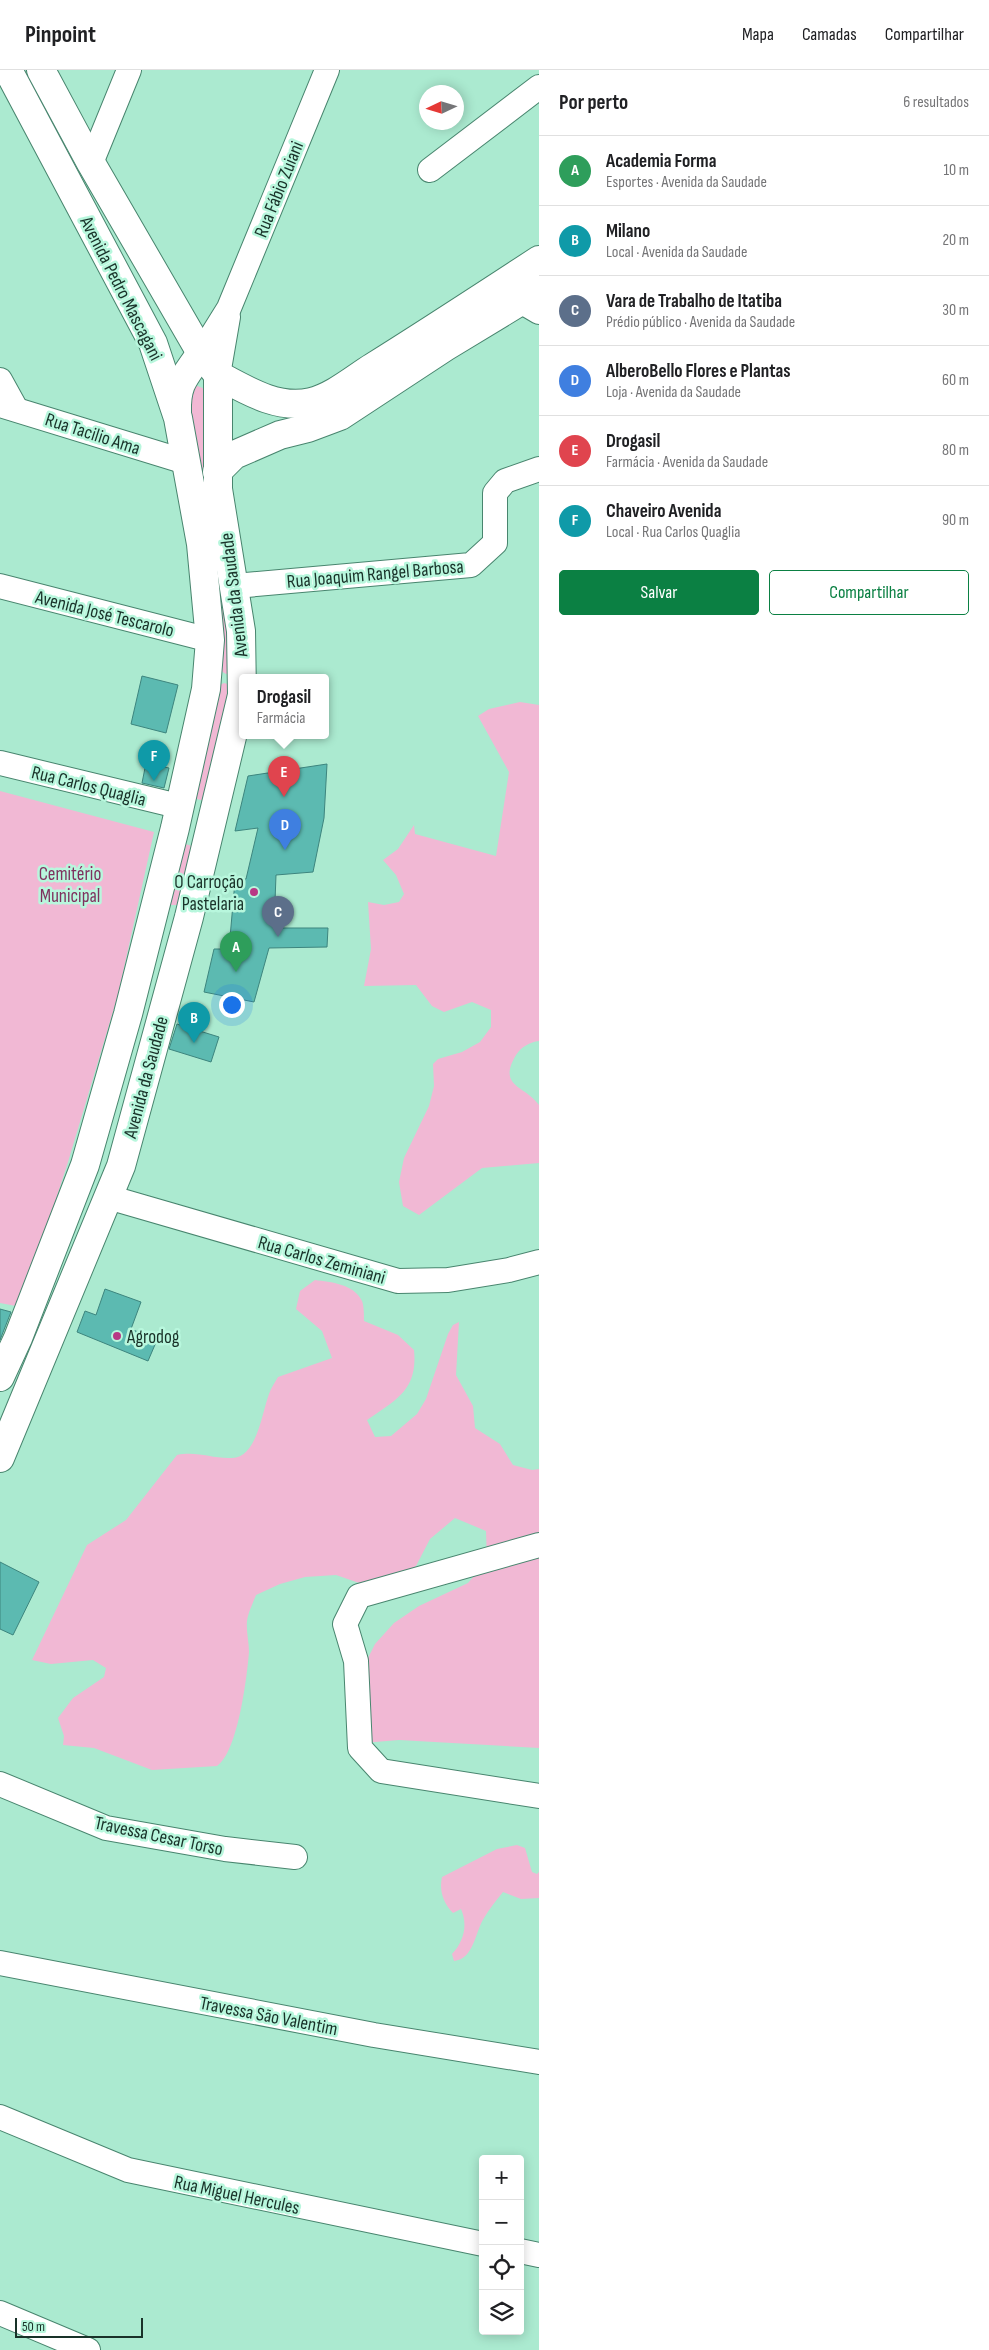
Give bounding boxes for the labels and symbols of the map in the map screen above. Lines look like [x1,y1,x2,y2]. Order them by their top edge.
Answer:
north arrow [419,85,464,130]
street label: Rua Fábio Zuiani [250,138,309,241]
street label: Avenida Pedro Mascagani [74,212,167,365]
street label: Rua Tacilio Ama [42,408,143,461]
street label: Avenida da Saudade [215,531,254,659]
street label: Rua Joaquim Rangel Barbosa [286,555,465,594]
street label: Avenida José Tescarolo [32,586,176,643]
pin: F [138,740,170,781]
pin: E [268,756,300,797]
street label: Rua Carlos Quaglia [29,761,148,812]
pin: D [269,809,301,850]
park label: Cemitério Municipal [39,863,101,908]
place label: O Carroção Pastelaria [174,871,244,916]
marker: O Carroção Pastelaria [248,886,260,898]
pin: C [262,896,294,937]
pin: A [220,931,252,972]
your location [219,992,245,1018]
pin: B [178,1002,210,1043]
street label: Avenida da Saudade [119,1014,174,1142]
street label: Rua Carlos Zeminiani [255,1231,388,1290]
place label: Agrodog [126,1326,180,1349]
marker: Agrodog [111,1330,123,1342]
street label: Travessa Cesar Torso [92,1812,225,1861]
street label: Travessa São Valentim [198,1992,340,2041]
street label: Rua Miguel Hercules [172,2171,302,2220]
scale bar [15,2315,142,2338]

